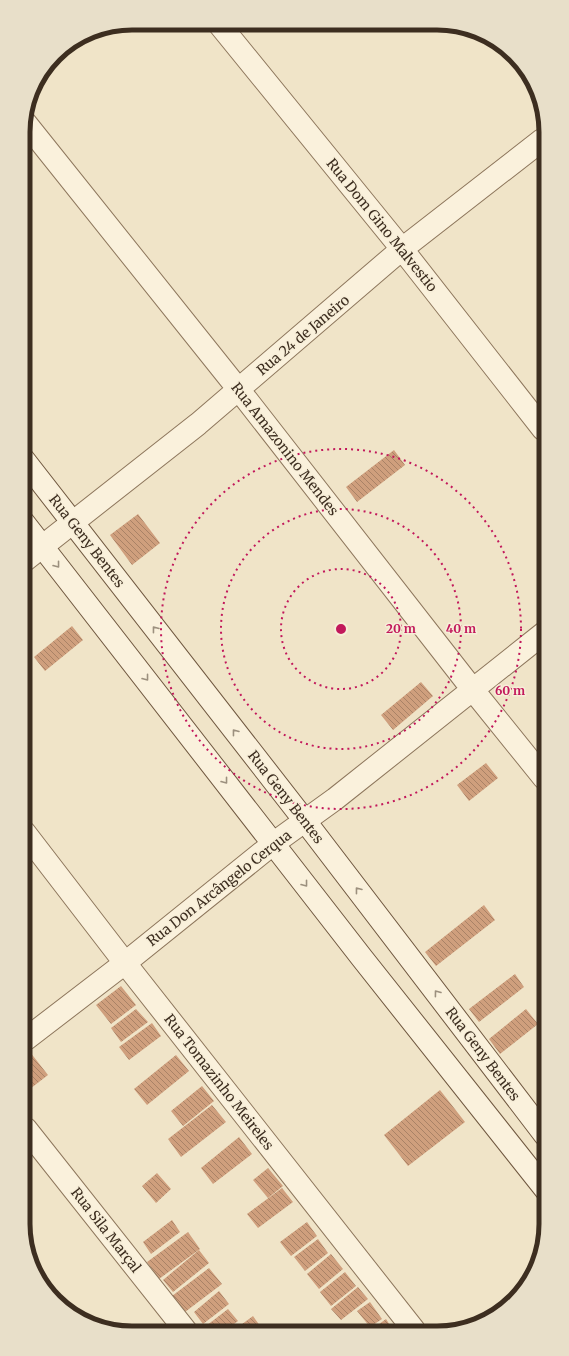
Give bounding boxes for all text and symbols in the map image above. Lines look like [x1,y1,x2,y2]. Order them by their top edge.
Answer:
street label: Rua Dom Gino Malvestio [323,155,441,295]
street label: Rua 24 de Janeiro [253,291,353,379]
street label: Rua Amazonino Mendes [227,379,343,519]
street label: Rua Geny Bentes [45,491,129,591]
one-way arrow [52,560,59,567]
text: 20 m [386,621,416,636]
text: 40 m [446,621,476,636]
centre of rings [334,622,348,636]
one-way arrow [153,626,160,633]
one-way arrow [141,674,148,681]
text: 60 m [495,683,525,698]
one-way arrow [233,729,240,736]
street label: Rua Geny Bentes [244,747,328,847]
one-way arrow [221,776,228,783]
street label: Rua Don Arcângelo Cerqua [143,826,295,950]
one-way arrow [300,879,307,886]
one-way arrow [355,887,362,894]
one-way arrow [434,990,441,997]
street label: Rua Geny Bentes [442,1003,524,1105]
street label: Rua Tomazinho Meireles [160,1010,278,1154]
street label: Rua Sila Marçal [67,1184,145,1277]

